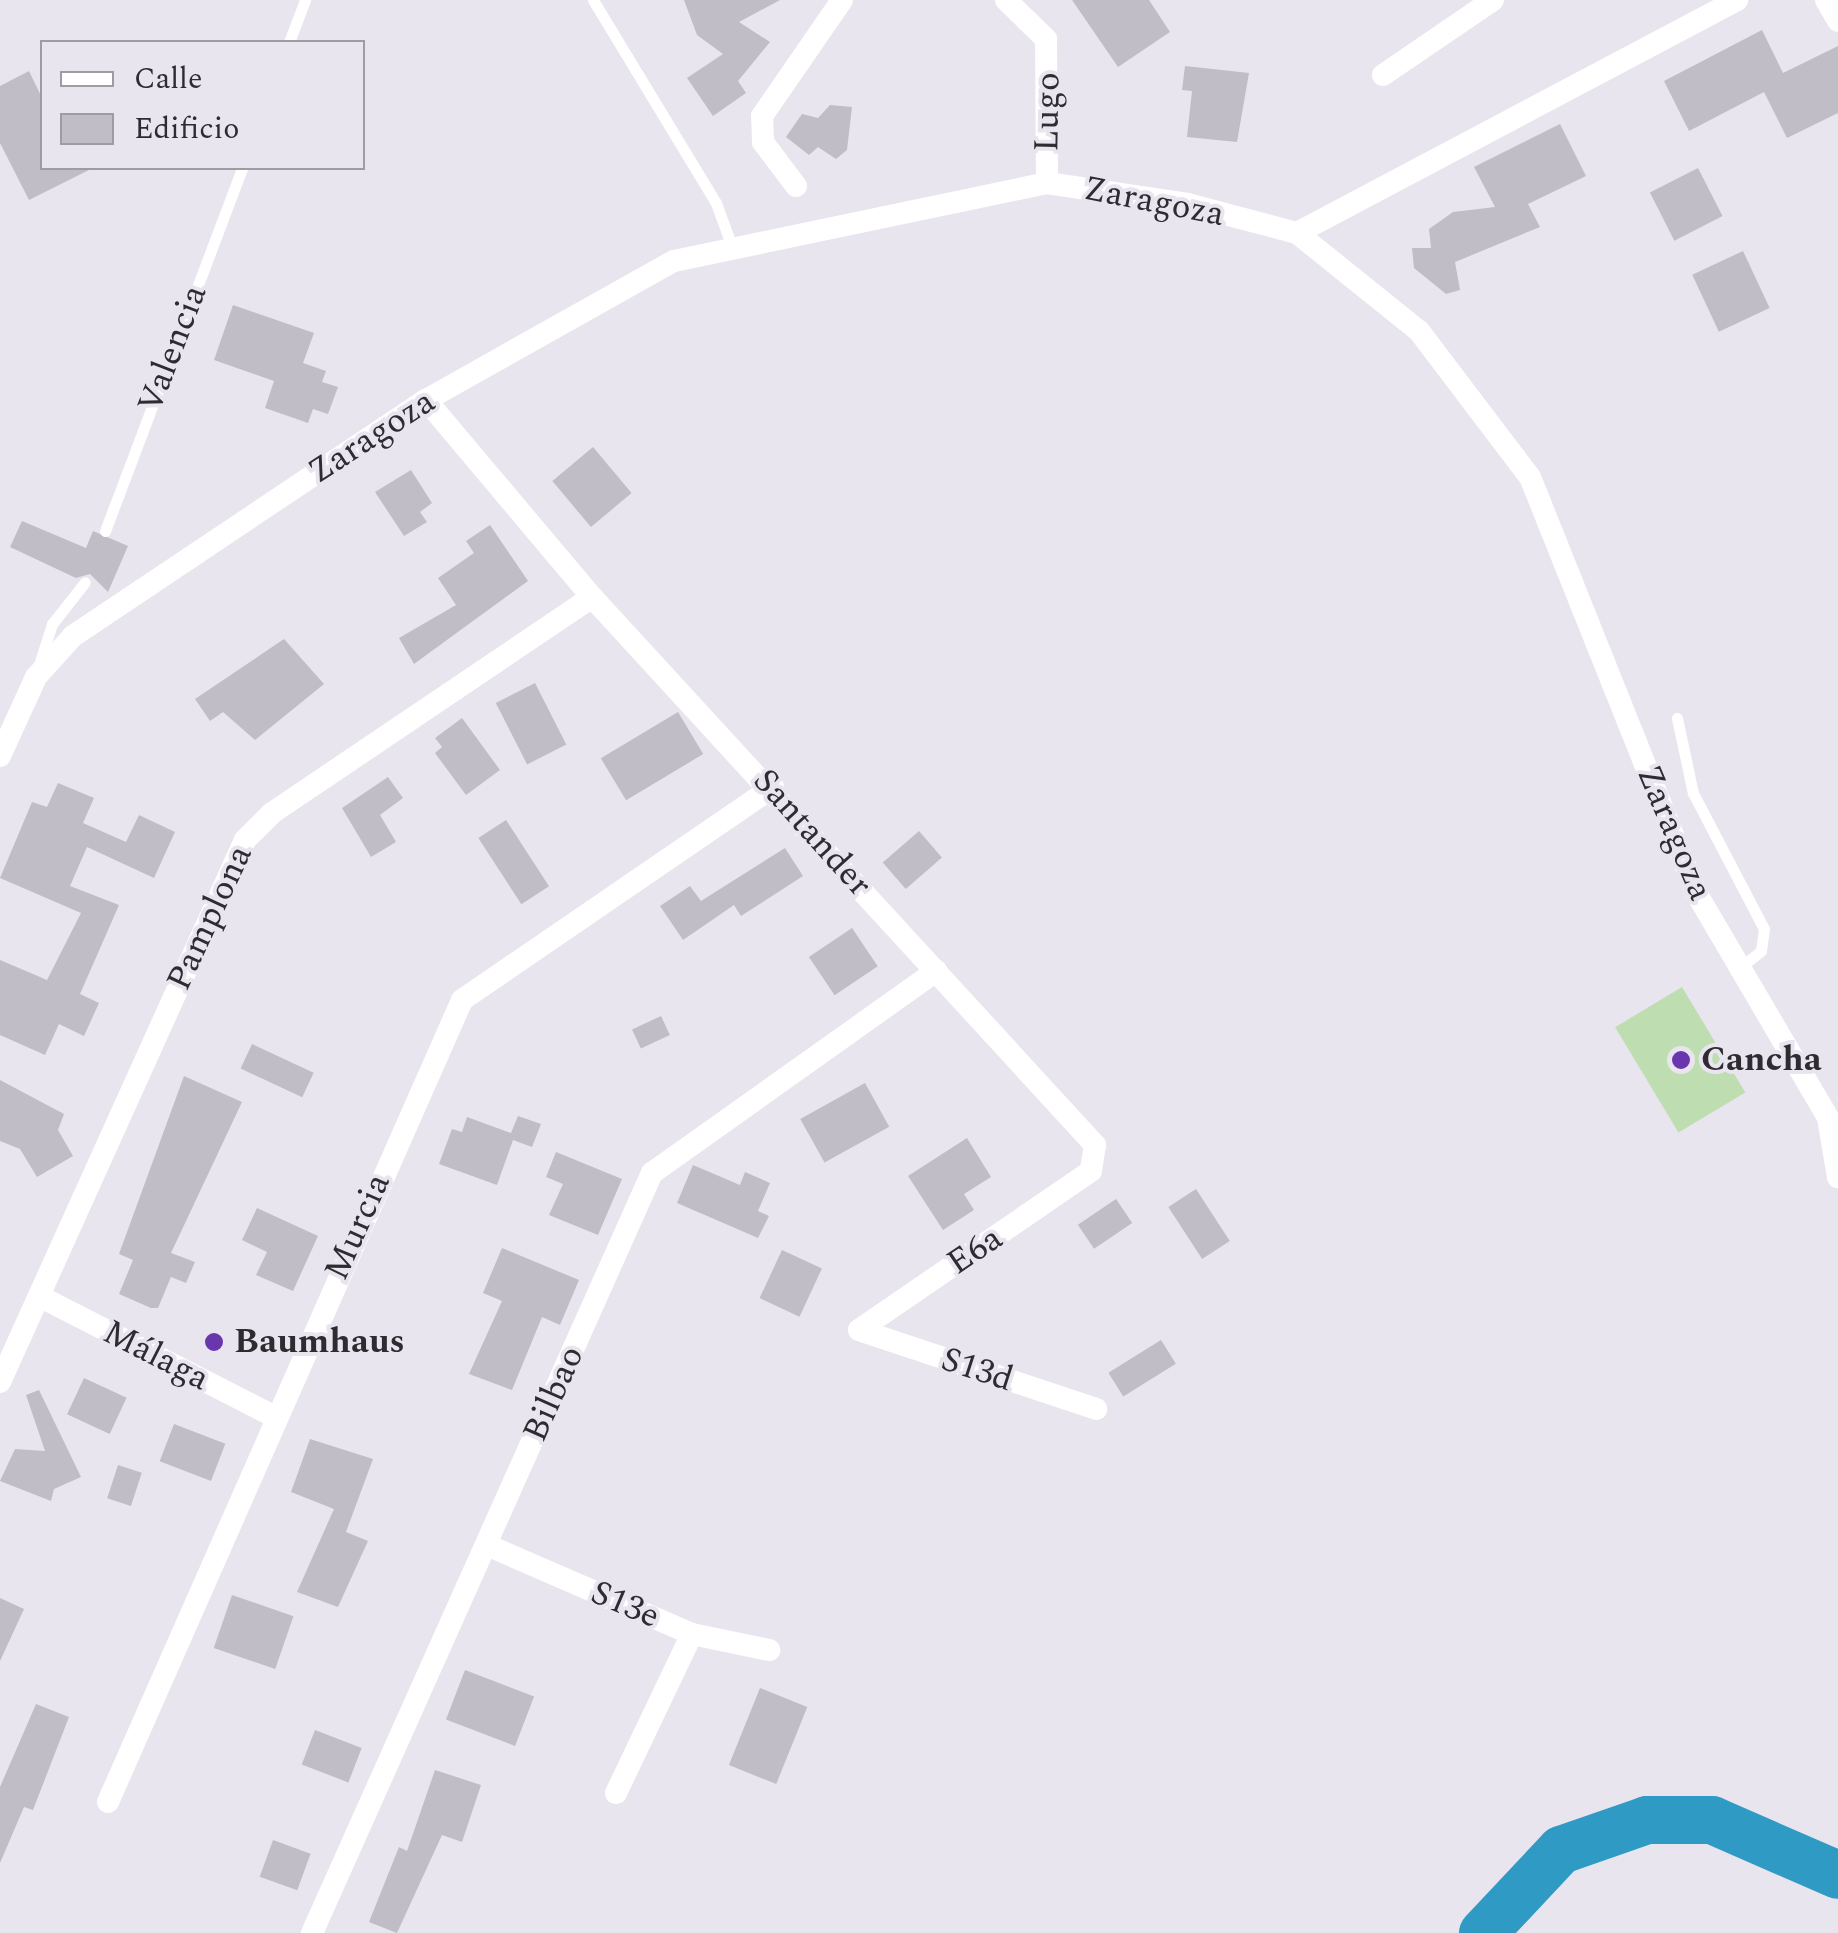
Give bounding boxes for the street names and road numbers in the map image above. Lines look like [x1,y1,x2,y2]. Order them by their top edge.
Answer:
street label: Lugo [1026,72,1070,152]
street label: Zaragoza [1080,168,1228,236]
street label: Valencia [129,279,217,419]
street label: Zaragoza [301,381,443,493]
street label: Zaragoza [1627,759,1721,907]
street label: Santander [744,761,880,905]
street label: Pamplona [158,839,262,997]
street label: Murcia [316,1167,400,1287]
street label: E6a [939,1218,1011,1284]
street label: Málaga [96,1311,216,1401]
street label: S13d [936,1339,1018,1401]
street label: Bilbao [514,1340,594,1448]
street label: S13e [584,1572,666,1638]

